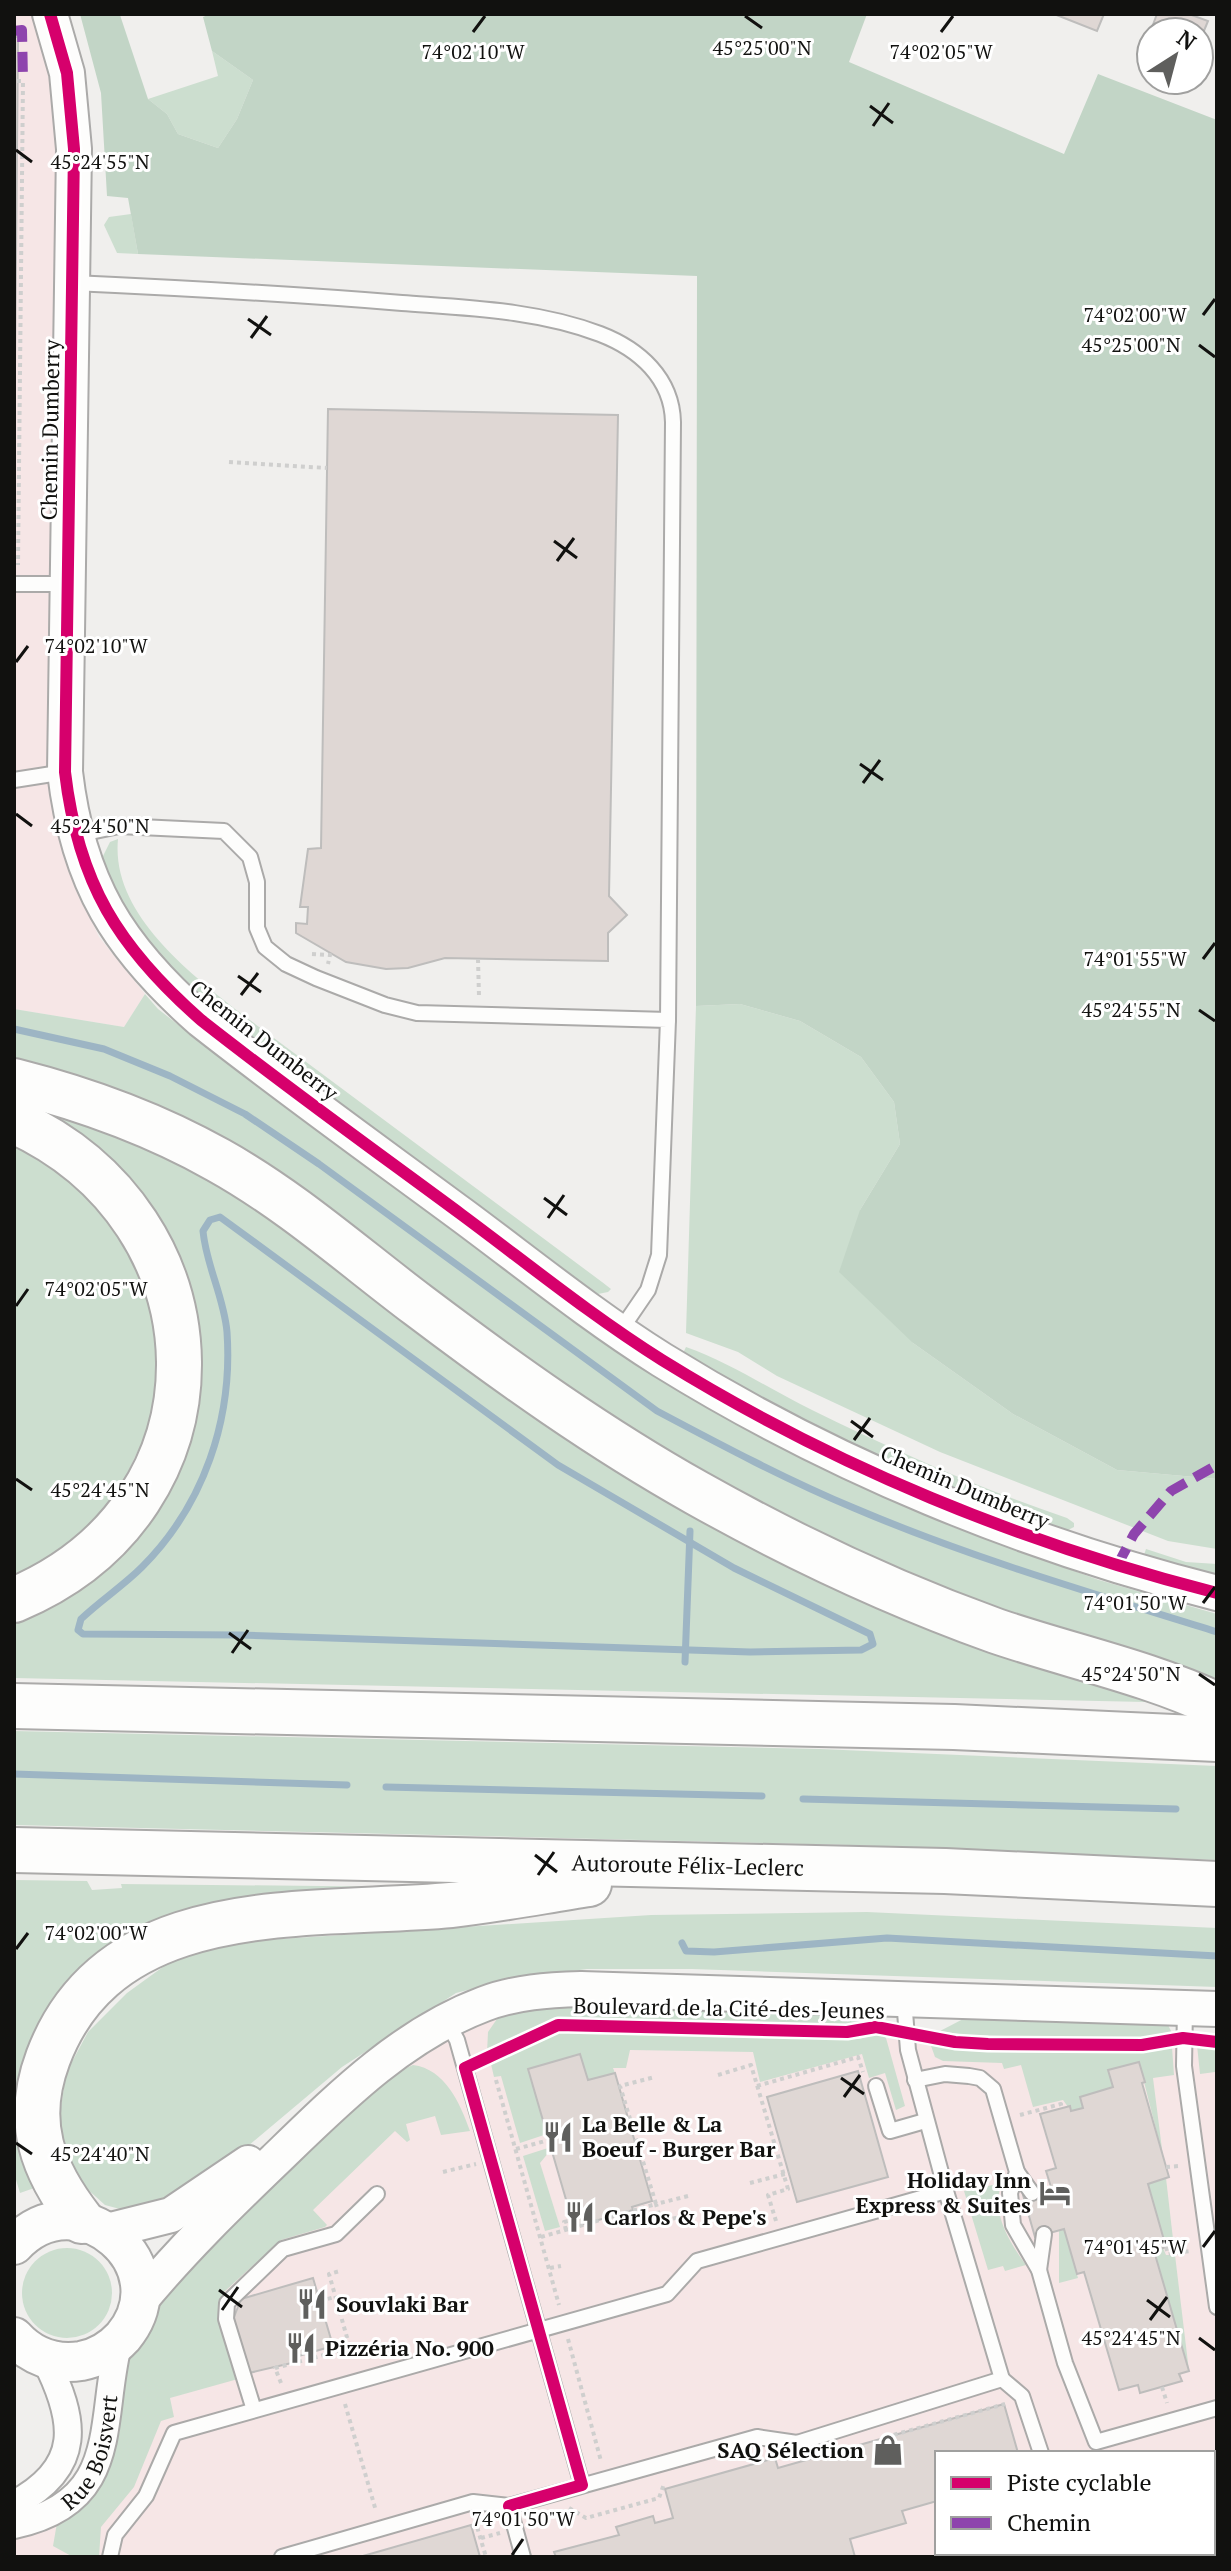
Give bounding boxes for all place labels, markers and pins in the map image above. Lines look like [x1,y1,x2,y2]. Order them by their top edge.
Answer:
place label: La Belle & La Boeuf - Burger Bar [582,2109,776,2163]
restaurant icon: La Belle & La Boeuf - Burger Bar [541,2120,575,2154]
place label: Holiday Inn Express & Suites [855,2165,1031,2219]
hotel icon: Holiday Inn Express & Suites [1038,2176,1072,2210]
restaurant icon: Carlos & Pepe's [563,2200,597,2234]
place label: Carlos & Pepe's [604,2202,767,2231]
restaurant icon: Souvlaki Bar [295,2287,329,2321]
place label: Souvlaki Bar [336,2289,469,2318]
restaurant icon: Pizzéria No. 900 [284,2331,318,2365]
place label: Pizzéria No. 900 [325,2333,494,2362]
shop icon: SAQ Sélection [871,2433,905,2467]
place label: SAQ Sélection [717,2435,864,2464]

